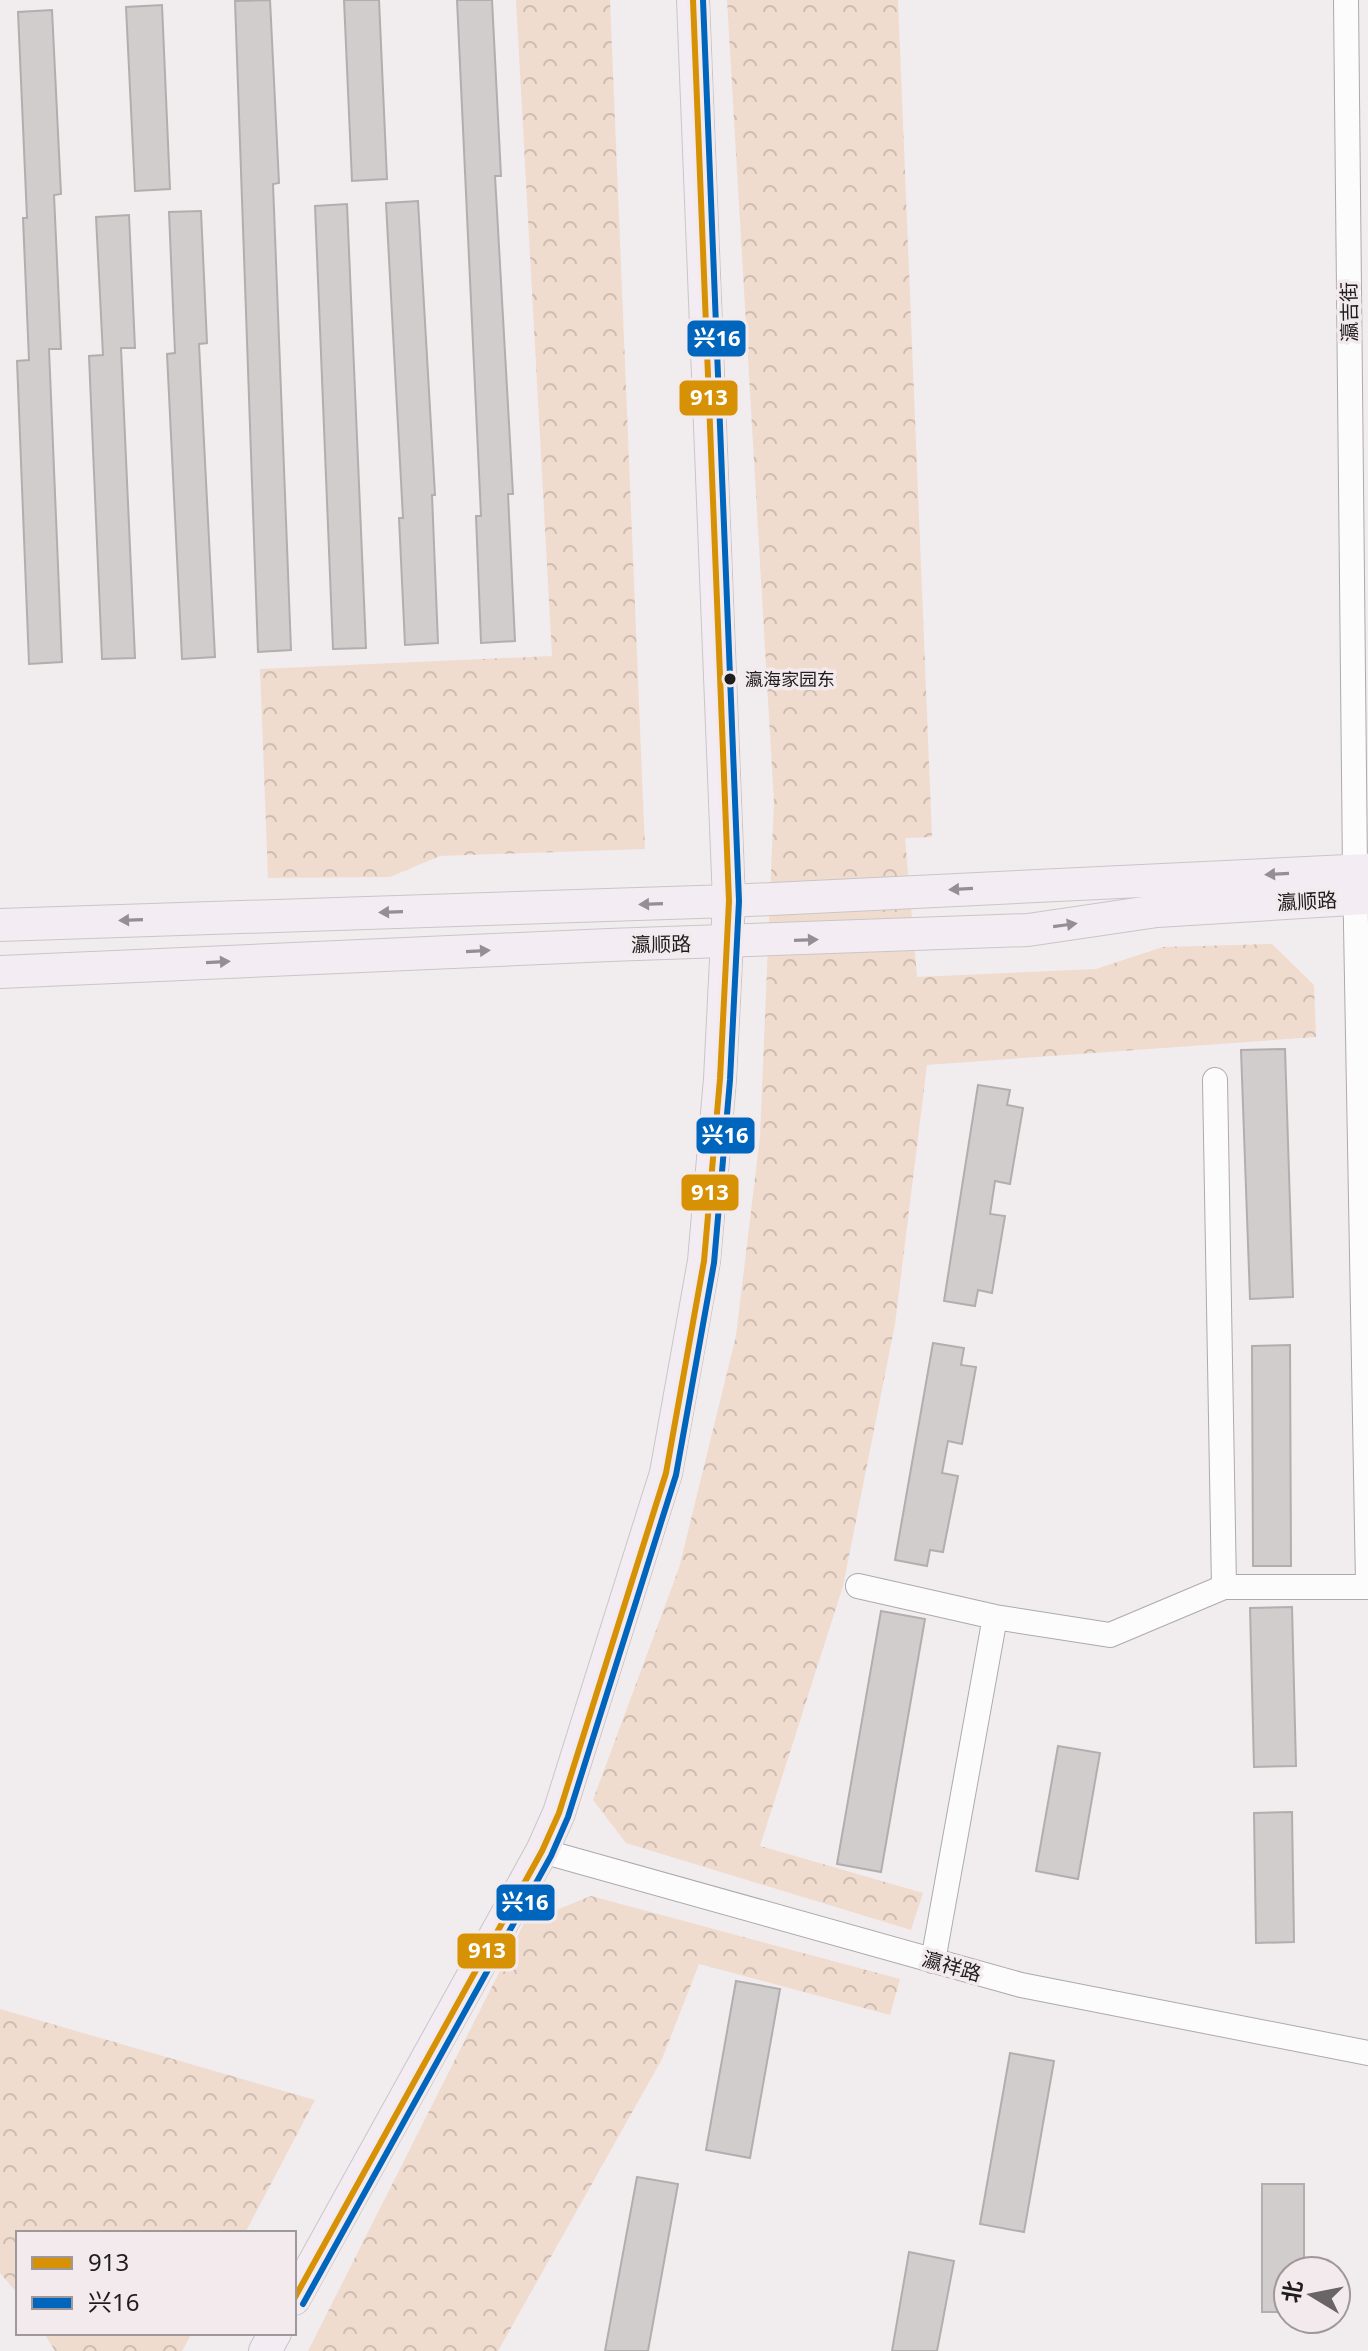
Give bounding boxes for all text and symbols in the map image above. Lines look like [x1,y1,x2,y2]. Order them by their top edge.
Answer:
street label: 瀛吉街 [1335,282,1363,342]
line badge: 兴16 [686,319,747,358]
text: 兴16 [693,322,741,352]
line badge: 913 [678,379,739,417]
text: 913 [690,381,728,411]
place label: 瀛海家园东 [745,667,835,691]
marker: 瀛海家园东 [722,671,738,687]
one-way arrow [1264,868,1289,881]
one-way arrow [948,883,973,896]
street label: 瀛顺路 [1276,886,1338,916]
one-way arrow [638,897,663,910]
one-way arrow [378,906,403,919]
one-way arrow [118,914,143,927]
one-way arrow [1053,918,1078,931]
street label: 瀛顺路 [631,930,691,958]
one-way arrow [794,933,819,946]
one-way arrow [465,944,491,957]
one-way arrow [206,956,231,969]
line badge: 兴16 [695,1116,756,1155]
text: 兴16 [701,1119,749,1149]
line badge: 913 [680,1173,740,1212]
text: 913 [691,1176,729,1206]
line badge: 兴16 [495,1883,556,1922]
text: 兴16 [501,1886,549,1916]
line badge: 913 [456,1932,517,1970]
text: 913 [468,1934,506,1964]
street label: 瀛祥路 [919,1945,985,1987]
legend [16,2231,296,2335]
text: 913 [88,2245,129,2278]
north arrow [1272,2255,1352,2335]
text: 北 [1275,2278,1308,2305]
text: 兴16 [88,2285,139,2318]

